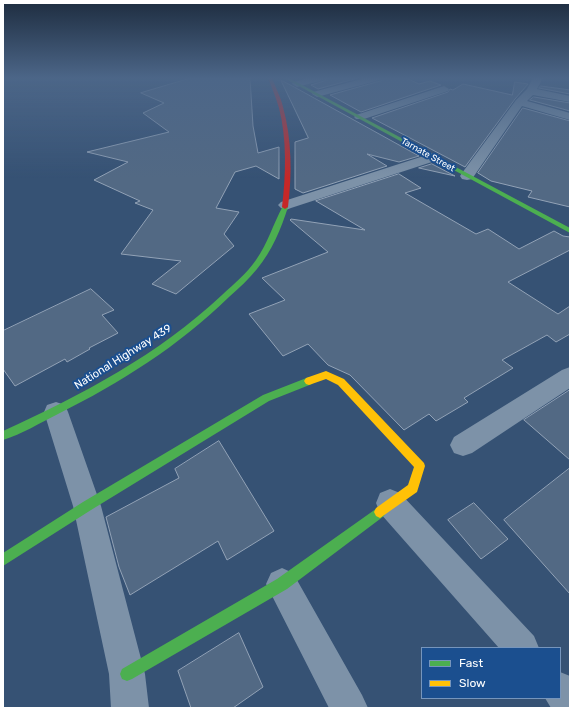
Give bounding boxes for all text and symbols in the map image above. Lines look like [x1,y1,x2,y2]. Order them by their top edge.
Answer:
street label: Tarnate Street [399,136,457,174]
street label: National Highway 439 [72,322,174,392]
legend [421,647,561,699]
text: Fast [459,656,483,670]
text: Slow [459,676,486,690]

